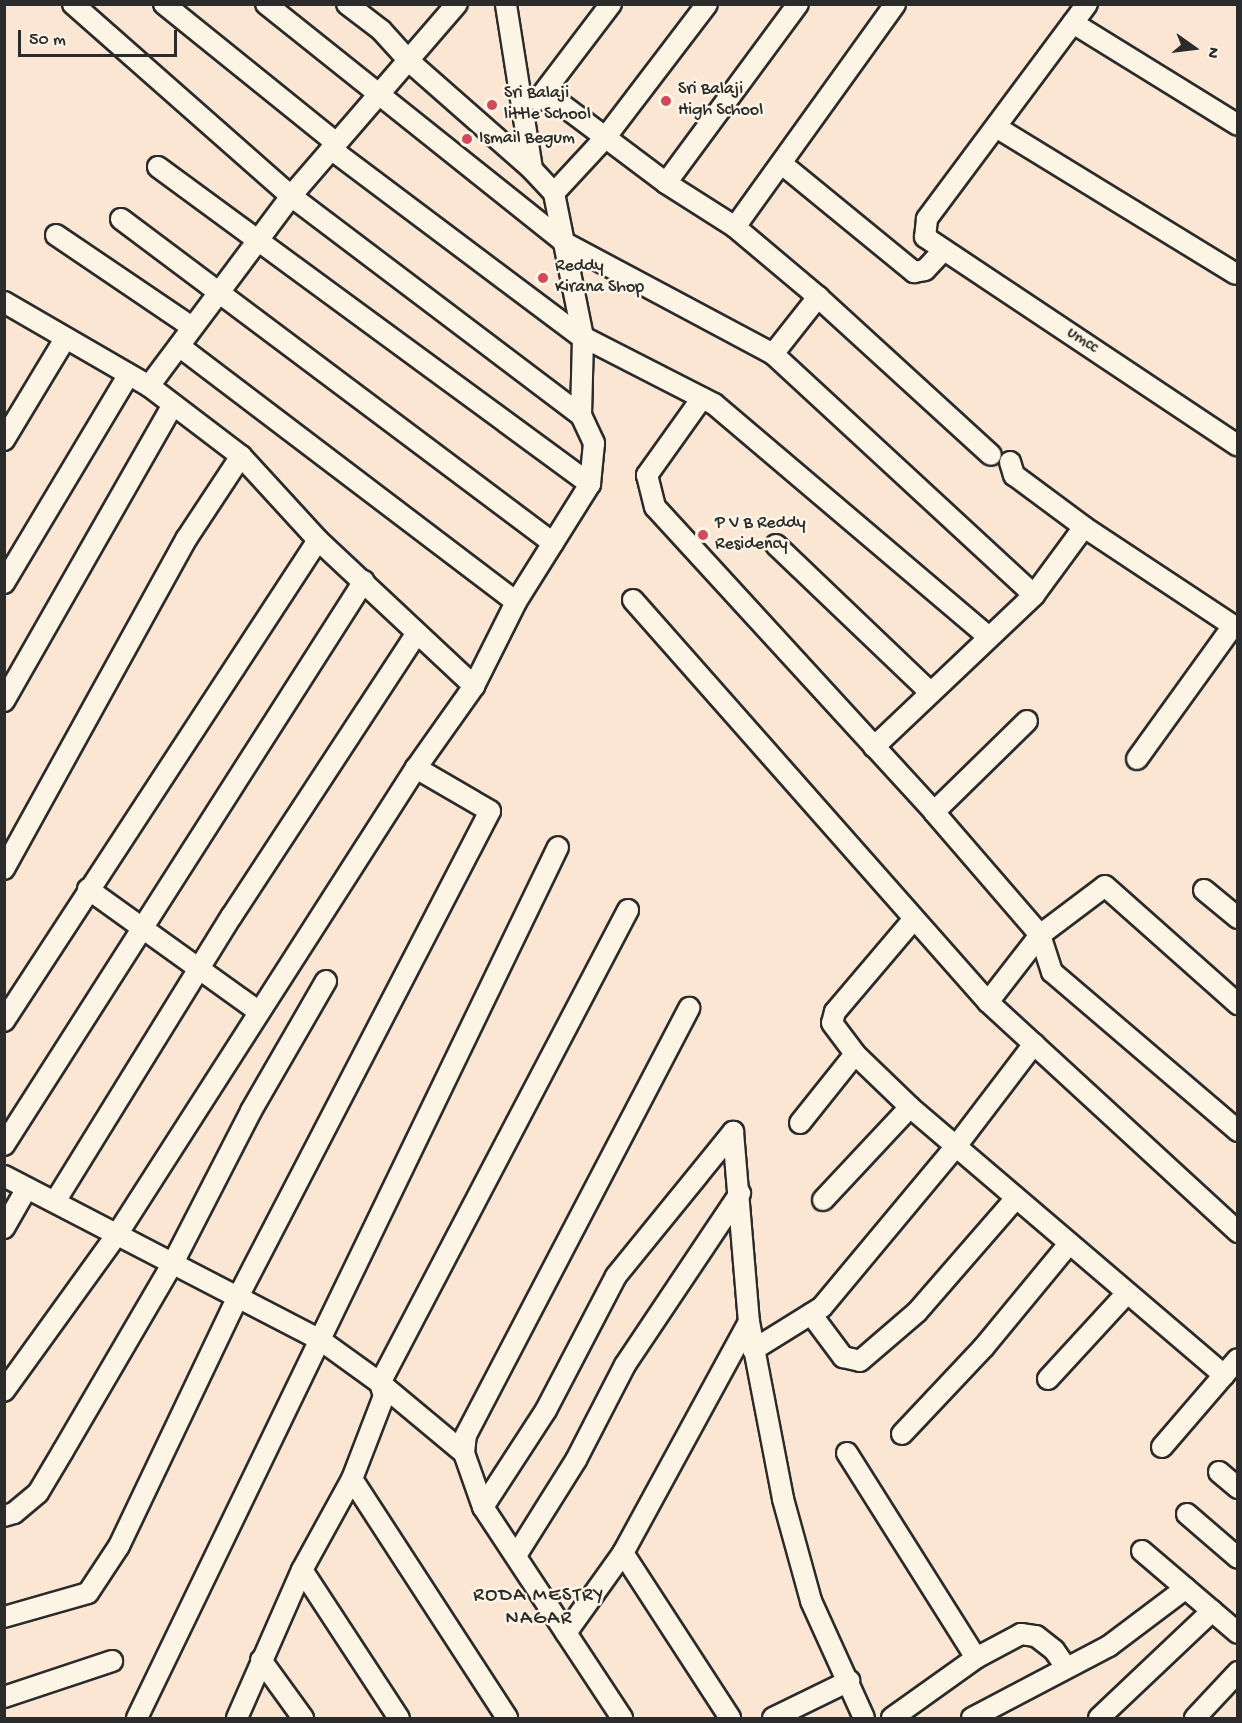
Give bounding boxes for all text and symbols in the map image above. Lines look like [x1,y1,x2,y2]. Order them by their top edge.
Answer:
scale bar [21,18,180,56]
north arrow [1164,18,1224,78]
text: 50 m [29,30,66,51]
text: N [1201,45,1222,60]
place label: Sri Balaji High School [678,80,763,122]
place label: Sri Balaji little School [504,84,591,127]
marker: Sri Balaji High School [659,94,673,108]
marker: Sri Balaji little School [485,98,499,112]
place label: Ismail Begum [479,128,575,150]
marker: Ismail Begum [460,132,474,146]
place label: Reddy Kirana Shop [555,257,644,300]
marker: Reddy Kirana Shop [536,271,550,285]
street label: umcc [1062,323,1102,359]
place label: P V B Reddy Residency [715,514,806,556]
marker: P V B Reddy Residency [696,528,710,542]
district label: RODA MESTRY NAGAR [473,1584,605,1631]

